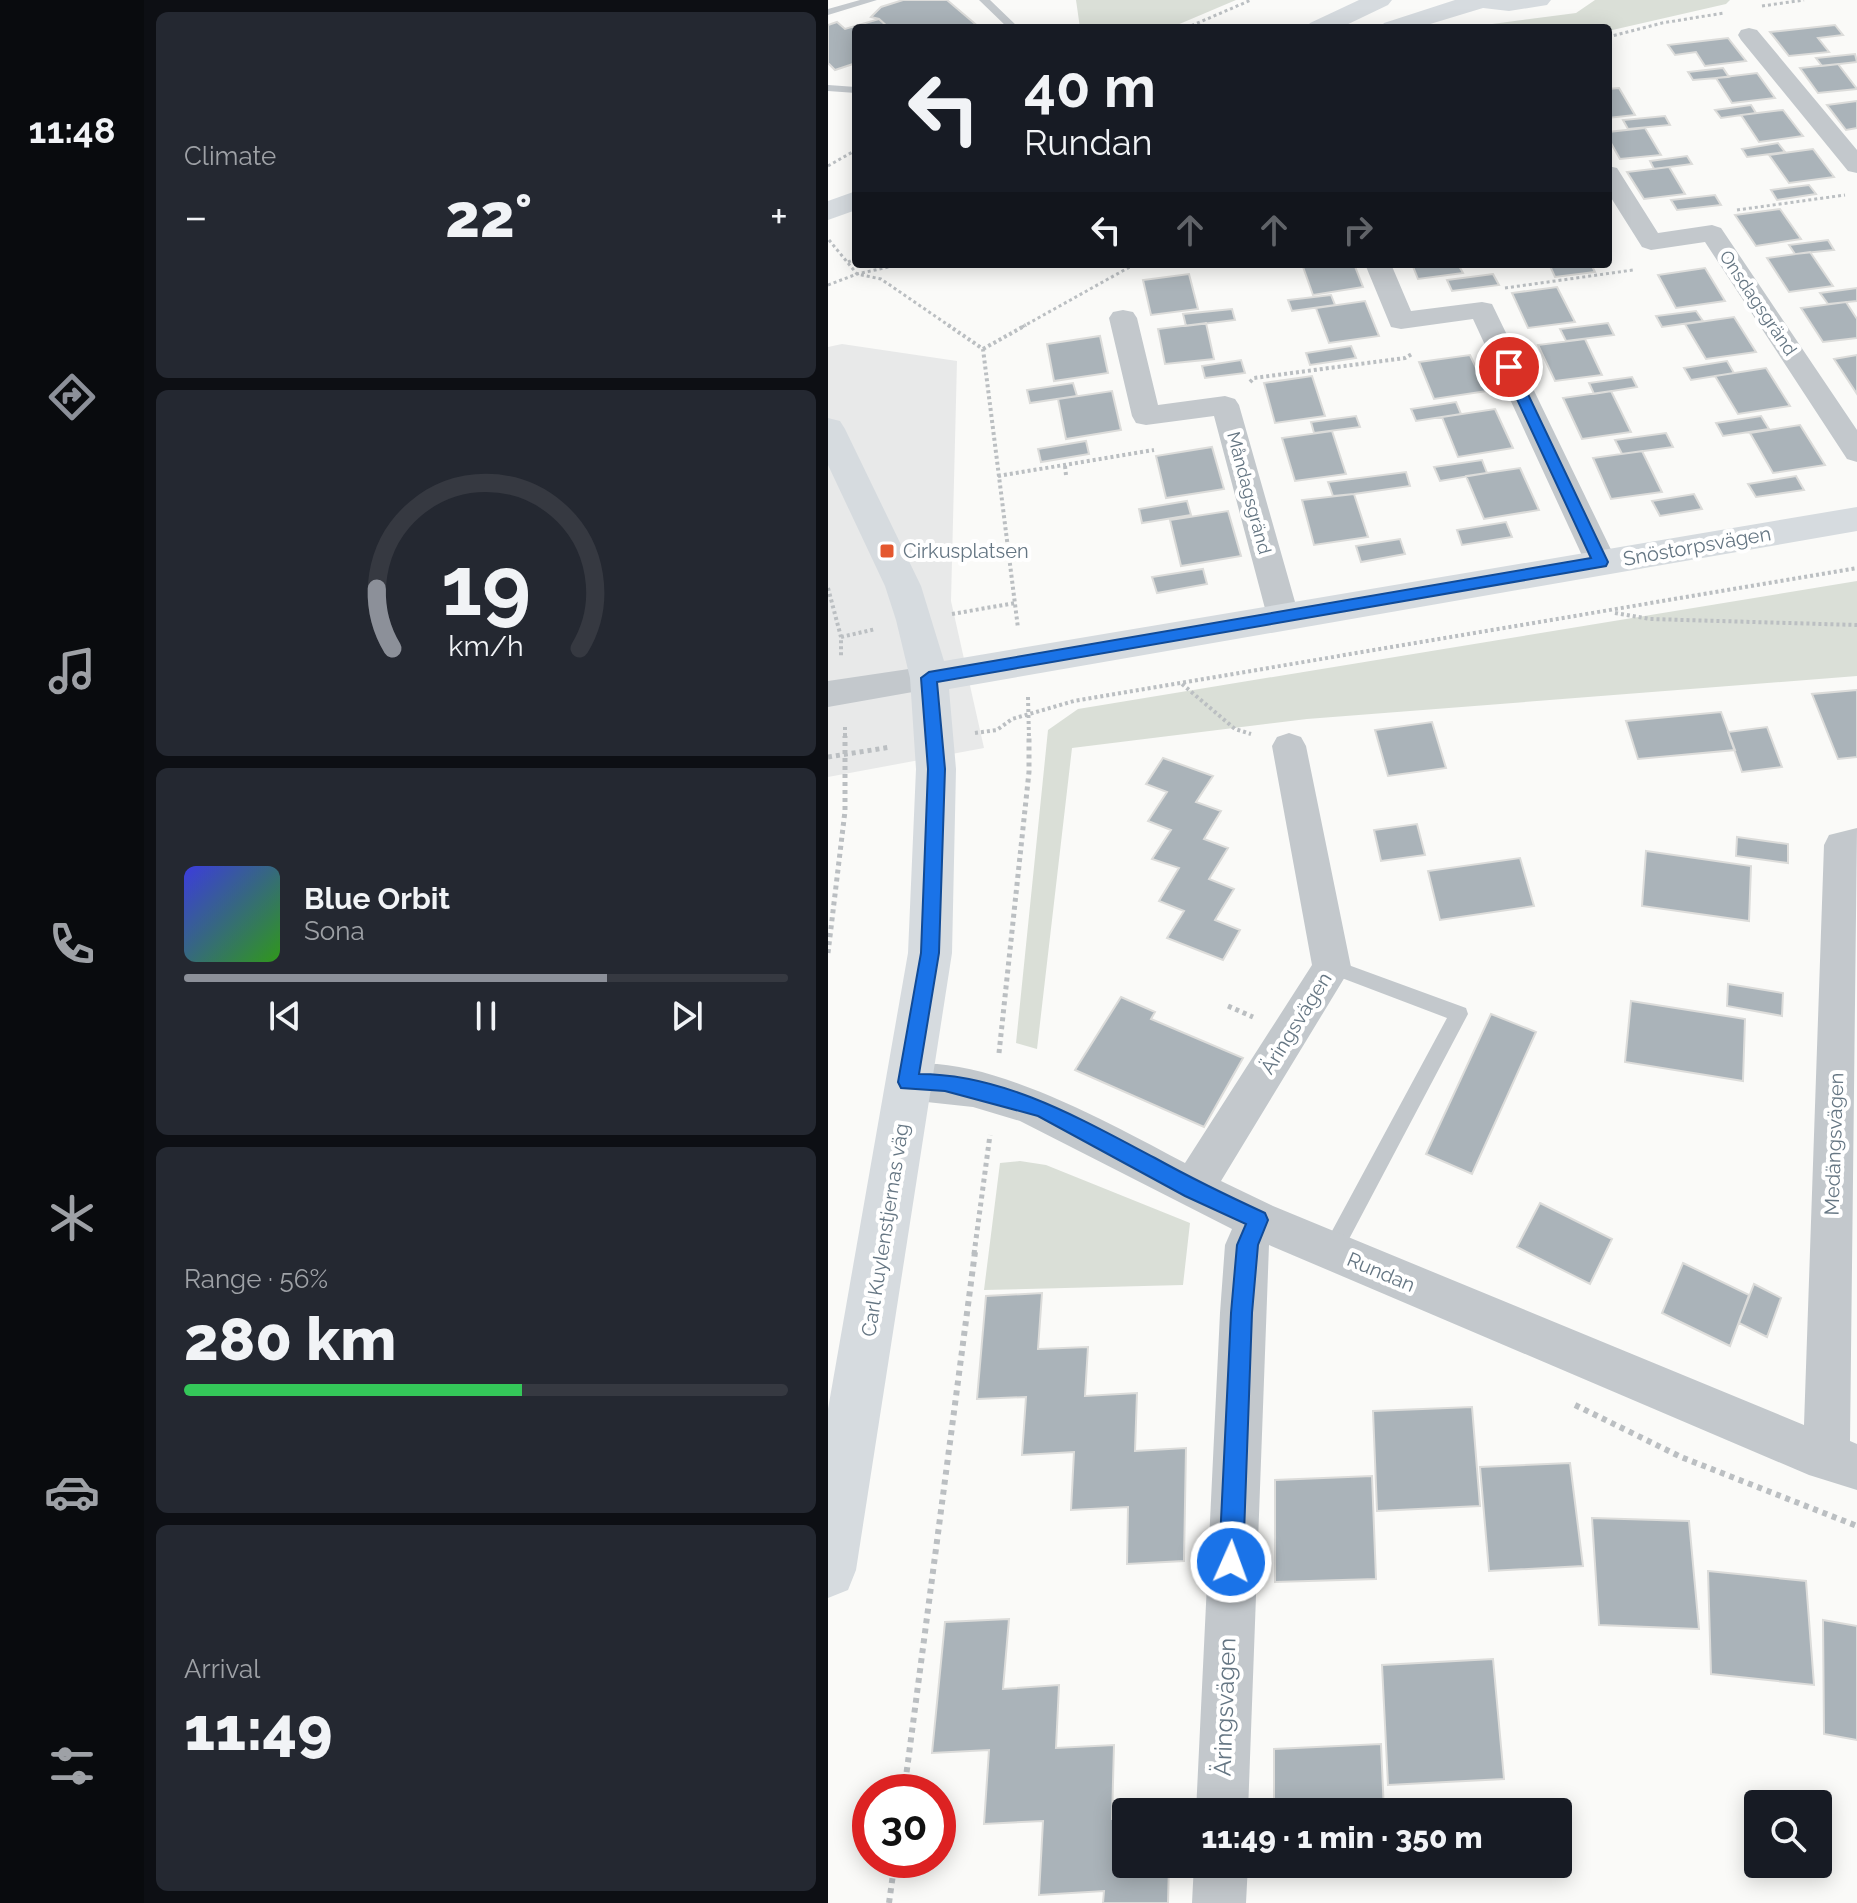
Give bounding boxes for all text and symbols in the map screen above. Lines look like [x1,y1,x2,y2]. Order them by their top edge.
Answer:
text: 40 m [1024,54,1156,120]
icon: left [892,56,996,160]
text: 11:48 [29,109,115,151]
text: Rundan [1024,121,1153,163]
text: Climate [184,141,276,171]
text: 22° [445,181,532,251]
text: − [184,191,208,242]
text: + [770,191,788,242]
icon: left [1084,208,1128,252]
icon: ahead [1168,208,1212,252]
icon: ahead [1252,208,1296,252]
icon: right [1336,208,1380,252]
street label: Onsdagsgränd [1715,246,1801,359]
pin [1475,333,1543,401]
icon: arrive [1487,345,1531,389]
icon: directions [44,369,100,425]
street label: Måndagsgränd [1223,429,1276,556]
street label: Snöstorpsvägen [1621,521,1773,571]
text: 19 [441,537,531,634]
place label: Cirkusplatsen [903,539,1029,563]
marker: Cirkusplatsen [878,542,896,560]
text: km/h [448,629,524,663]
icon: music [44,643,100,699]
text: Blue Orbit [304,881,450,916]
icon: phone [44,916,100,972]
text: Sona [304,916,365,946]
street label: Äringsvägen [1255,968,1337,1078]
icon: previous [263,994,307,1038]
icon: pause [464,994,508,1038]
icon: next [665,994,709,1038]
street label: Medängsvägen [1820,1072,1848,1216]
street label: Carl Kuylenstjernas väg [856,1122,914,1338]
icon: climate [44,1190,100,1246]
street label: Rundan [1343,1247,1419,1297]
text: Range · 56% [184,1264,328,1294]
text: 280 km [184,1304,396,1374]
icon: car [44,1464,100,1520]
position arrow [1189,1520,1273,1604]
street label: Äringsvägen [1208,1637,1241,1777]
text: Arrival [184,1654,260,1684]
text: 11:49 [184,1694,333,1764]
icon: filters [44,1738,100,1794]
speed limit sign: 30 [852,1774,956,1878]
map controls [1744,1790,1832,1878]
button: search [1744,1790,1832,1878]
text: 11:49 · 1 min · 350 m [1202,1820,1482,1855]

